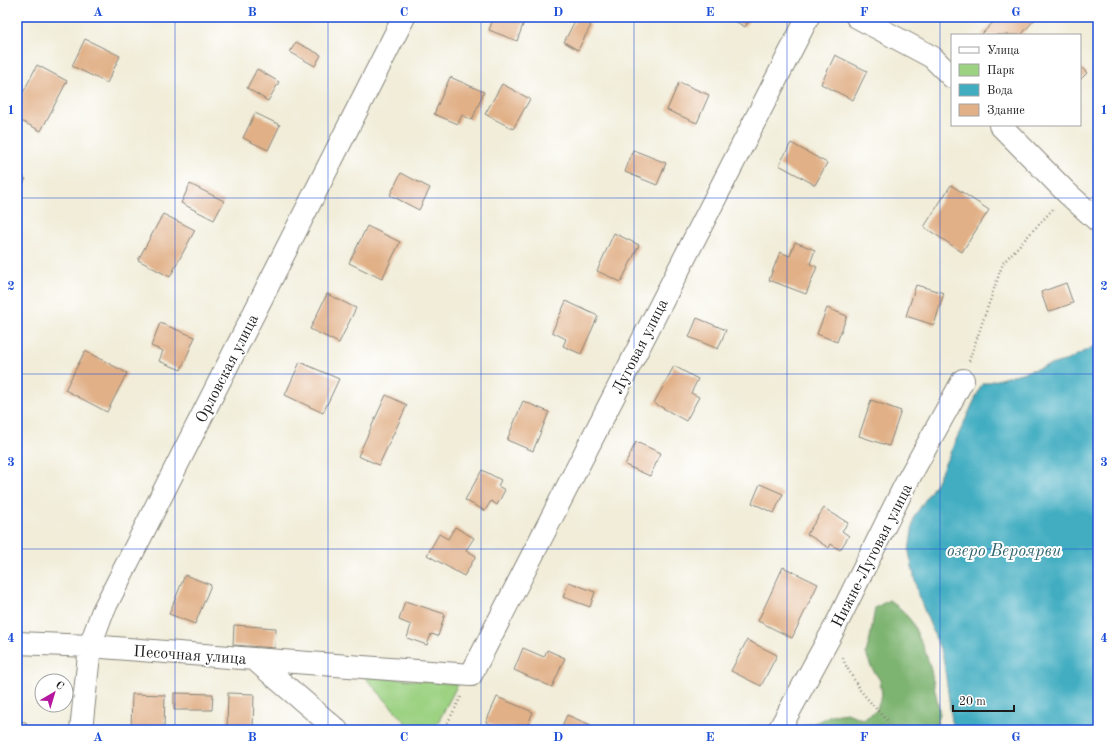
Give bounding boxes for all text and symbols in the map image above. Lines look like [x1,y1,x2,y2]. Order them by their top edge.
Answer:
text: A [93,6,103,19]
text: B [247,6,257,19]
text: C [400,6,408,19]
text: D [553,6,563,19]
text: E [706,6,715,19]
text: F [860,6,869,19]
text: G [1011,6,1021,19]
legend [951,34,1081,126]
text: Улица [987,45,1020,57]
text: Парк [987,65,1015,77]
text: Вода [987,85,1013,97]
text: 1 [7,104,15,117]
text: 1 [1100,104,1108,117]
text: Здание [987,105,1025,117]
text: 2 [7,280,15,293]
text: 2 [1100,280,1108,293]
street label: Луговая улица [610,297,672,397]
street label: Орловская улица [193,312,262,426]
text: 3 [7,456,15,469]
text: 3 [1100,456,1108,469]
street label: Нижне-Луговая улица [830,481,916,630]
water label: озеро Вероярви [947,543,1062,560]
text: 4 [7,632,15,645]
text: 4 [1100,632,1108,645]
street label: Песочная улица [133,644,247,668]
north arrow [34,673,74,713]
text: С [53,680,65,693]
scale bar [953,687,1014,713]
text: 20 m [959,696,986,708]
text: A [93,731,103,744]
text: B [247,731,257,744]
text: C [400,731,408,744]
text: D [553,731,563,744]
text: E [706,731,715,744]
text: F [860,731,869,744]
text: G [1011,731,1021,744]

